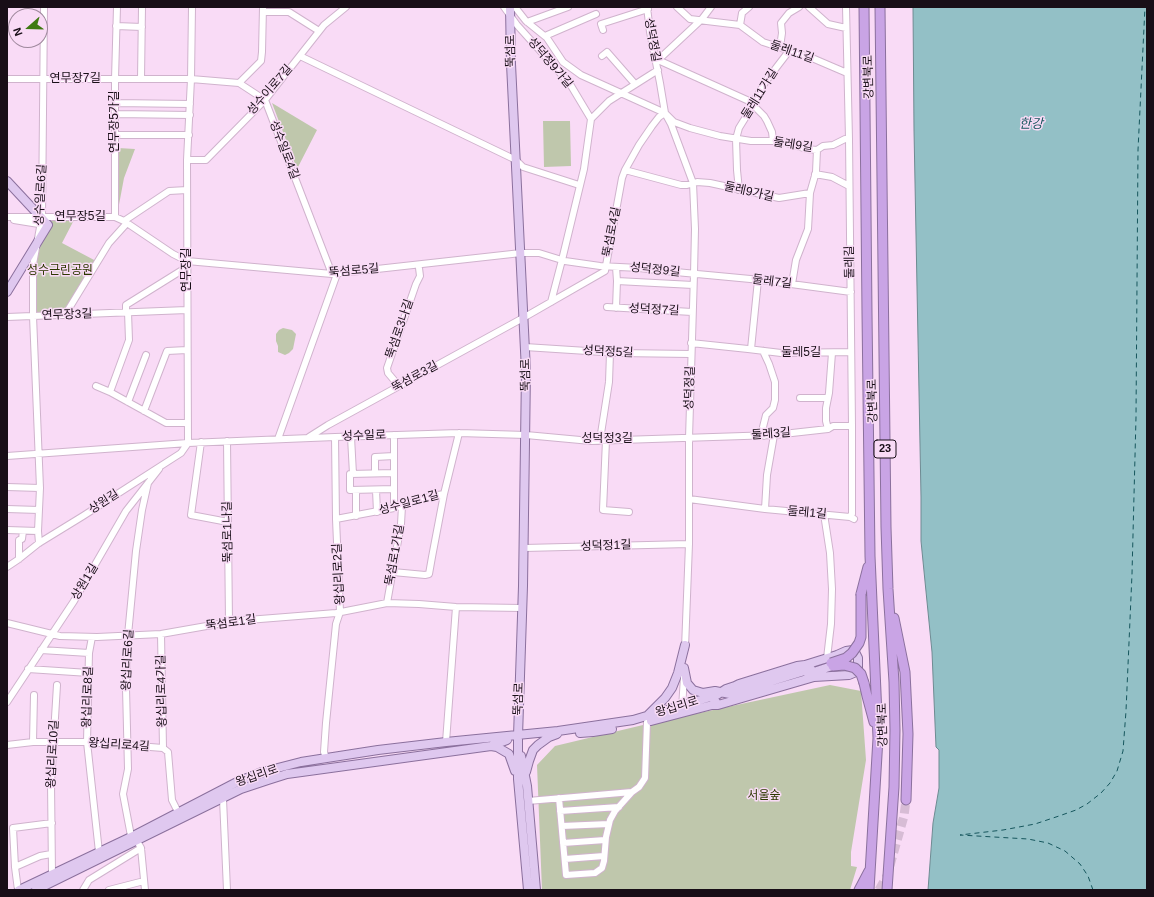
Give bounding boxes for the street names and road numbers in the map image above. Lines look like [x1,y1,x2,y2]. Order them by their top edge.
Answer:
street label: 성덕정길 [641,17,663,63]
street label: 뚝섬로 [504,34,518,68]
street label: 성덕정9가길 [525,35,575,91]
street label: 둘레11길 [768,38,816,66]
street label: 강변북로 [861,55,877,99]
street label: 성수이로7길 [244,62,296,118]
street label: 둘레11가길 [739,66,781,122]
street label: 연무장7길 [50,72,100,86]
street label: 연무장5가길 [108,91,122,153]
street label: 성수일로4길 [266,119,302,181]
street label: 둘레9길 [772,135,814,155]
street label: 성수일로6길 [32,164,50,226]
street label: 둘레9가길 [723,179,775,205]
street label: 뚝섬로4길 [600,206,624,258]
street label: 연무장5길 [55,210,105,224]
street label: 둘레길 [843,245,857,279]
street label: 연무장길 [180,248,194,292]
street label: 성덕정9길 [629,260,681,280]
street label: 뚝섬로5길 [328,262,380,280]
street label: 둘레7길 [751,272,793,292]
street label: 뚝섬로3나길 [383,297,417,361]
street label: 성덕정7길 [628,301,680,319]
street label: 연무장3길 [41,307,93,323]
street label: 성덕정5길 [582,343,634,361]
street label: 둘레5길 [781,346,821,360]
street label: 뚝섬로3길 [389,358,441,396]
street label: 뚝섬로 [519,358,533,392]
street label: 성덕정길 [682,366,698,410]
street label: 강변북로 [865,379,881,423]
street label: 둘레3길 [751,425,791,443]
street label: 성수일로 [342,428,386,444]
street label: 성덕정3길 [582,432,632,446]
road number: 23 [874,440,896,458]
street label: 상원길 [86,487,122,517]
street label: 성수일로1길 [377,488,441,518]
street label: 뚝섬로1나길 [220,501,236,563]
street label: 둘레1길 [787,504,827,522]
street label: 뚝섬로1가길 [383,523,407,587]
street label: 성덕정1길 [580,538,632,554]
street label: 왕십리로2길 [330,543,348,605]
street label: 상원1길 [69,561,101,603]
street label: 뚝섬로1길 [205,612,257,634]
street label: 왕십리로6길 [119,629,137,691]
street label: 왕십리로4가길 [154,654,170,728]
street label: 왕십리로8길 [80,666,96,728]
street label: 뚝섬로 [511,682,527,716]
street label: 왕십리로 [654,694,700,720]
street label: 강변북로 [875,703,891,747]
street label: 왕십리로10길 [44,719,62,789]
street label: 왕십리로4길 [88,736,150,754]
street label: 왕십리로 [234,762,280,790]

